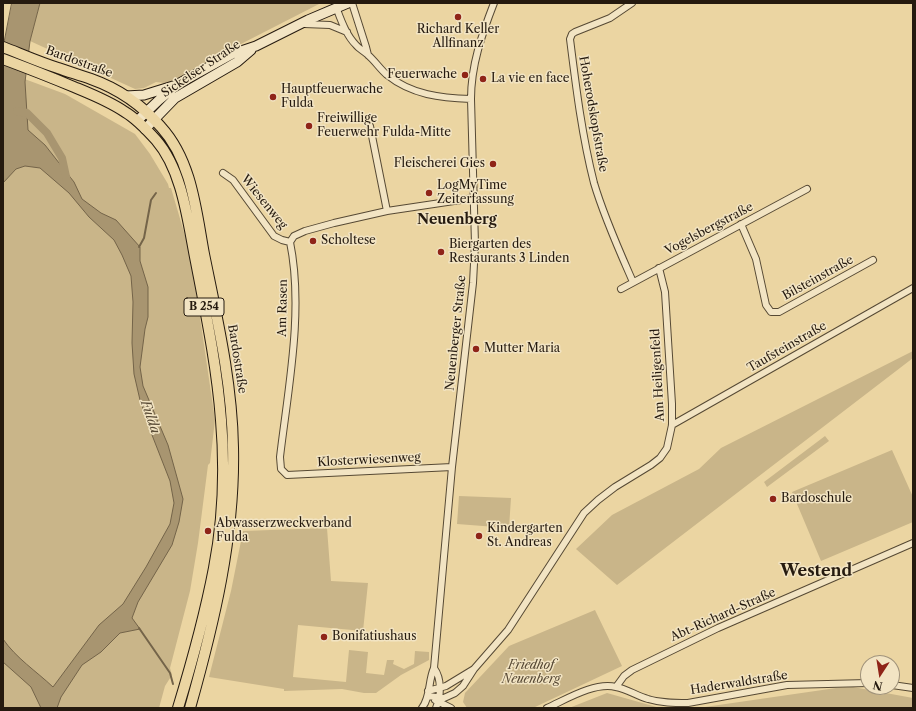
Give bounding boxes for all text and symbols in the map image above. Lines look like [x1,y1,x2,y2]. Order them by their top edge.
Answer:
marker: Richard Keller Allfinanz [453,12,463,22]
place label: Richard Keller Allfinanz [417,23,499,51]
street label: Sickelser Straße [159,37,243,101]
street label: Bardostraße [44,43,114,81]
street label: Hoherodskopfstraße [576,55,610,173]
place label: Feuerwache [387,68,457,82]
marker: Feuerwache [460,70,470,80]
place label: La vie en face [491,72,570,86]
marker: La vie en face [478,74,488,84]
place label: Hauptfeuerwache Fulda [281,83,383,111]
marker: Hauptfeuerwache Fulda [268,92,278,102]
place label: Freiwillige Feuerwehr Fulda-Mitte [317,112,451,140]
marker: Freiwillige Feuerwehr Fulda-Mitte [304,121,314,131]
place label: Fleischerei Gies [394,157,485,171]
marker: Fleischerei Gies [488,159,498,169]
street label: Wiesenweg [238,172,290,232]
place label: LogMyTime Zeiterfassung [437,179,514,207]
marker: LogMyTime Zeiterfassung [424,188,434,198]
street label: Vogelsbergstraße [662,200,756,258]
district label: Neuenberg [417,212,497,228]
place label: Scholtese [321,234,376,248]
marker: Scholtese [308,236,318,246]
place label: Biergarten des Restaurants 3 Linden [449,238,569,266]
marker: Biergarten des Restaurants 3 Linden [436,247,446,257]
street label: Bilsteinstraße [780,253,856,303]
street label: Neuenberger Straße [443,275,469,391]
street label: Am Rasen [275,279,291,337]
road number: B 254 [184,298,224,316]
street label: Taufsteinstraße [745,319,829,375]
street label: Bardostraße [224,323,250,395]
street label: Am Heiligenfeld [648,328,668,422]
place label: Mutter Maria [484,342,560,356]
marker: Mutter Maria [471,344,481,354]
water label: Fulda [137,398,163,436]
street label: Klosterwiesenweg [317,450,421,470]
place label: Bardoschule [781,492,852,506]
marker: Bardoschule [768,494,778,504]
place label: Abwasserzweckverband Fulda [216,517,352,545]
place label: Kindergarten St. Andreas [487,522,563,550]
marker: Abwasserzweckverband Fulda [203,526,213,536]
marker: Kindergarten St. Andreas [474,531,484,541]
district label: Westend [780,561,852,581]
street label: Abt-Richard-Straße [668,585,778,645]
place label: Bonifatiushaus [332,630,416,644]
marker: Bonifatiushaus [319,632,329,642]
north arrow [860,655,900,695]
park label: Friedhof Neuenberg [502,659,560,687]
street label: Haderwaldstraße [689,668,789,698]
text: N [872,678,884,694]

